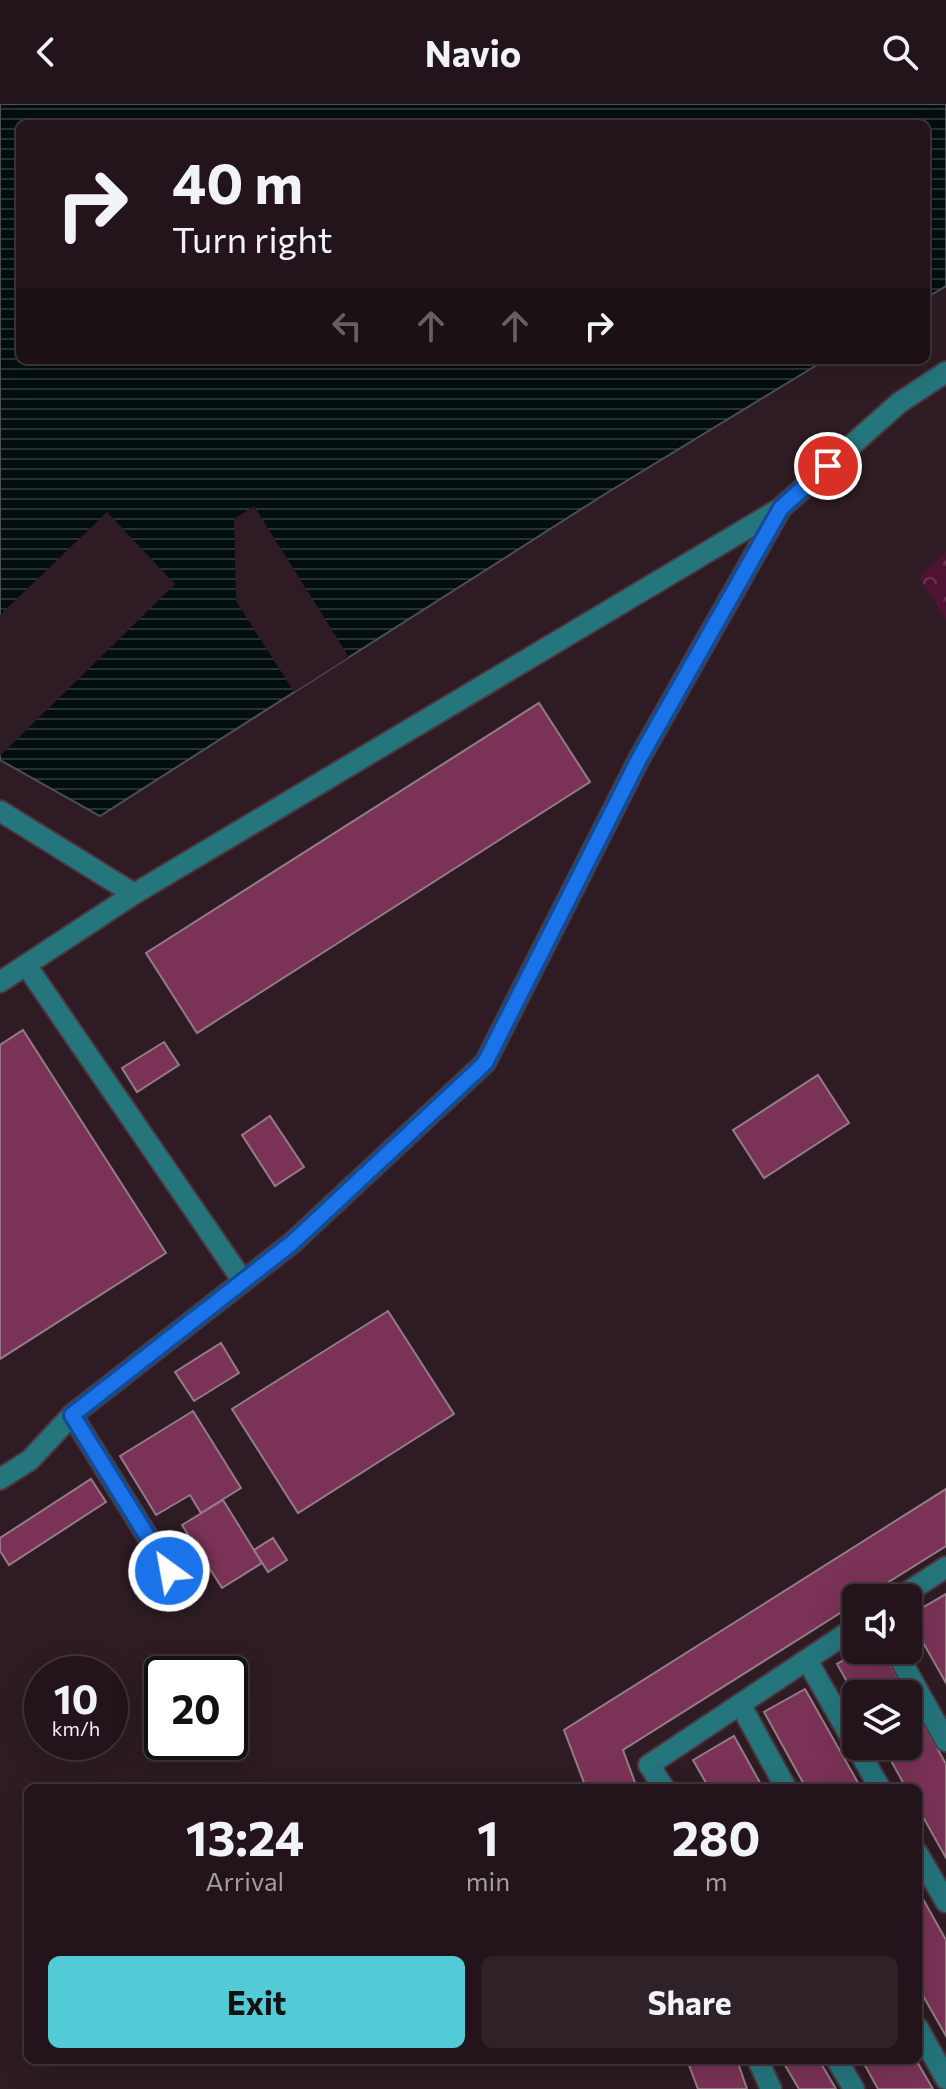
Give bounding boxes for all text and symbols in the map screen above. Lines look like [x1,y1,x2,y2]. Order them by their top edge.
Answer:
icon: back [24,30,68,74]
text: Navio [425,30,521,74]
icon: search [878,30,922,74]
text: 40 m [172,147,303,216]
icon: right [40,152,144,256]
text: Turn right [172,216,333,260]
icon: left [325,304,369,348]
icon: ahead [409,304,453,348]
icon: ahead [493,304,537,348]
icon: right [577,304,621,348]
pin [794,432,862,500]
icon: arrive [806,444,850,488]
position arrow [127,1529,211,1613]
map controls [842,1584,922,1760]
button: sound [842,1584,922,1664]
speed limit sign: 20 [144,1656,248,1760]
text: 10 [54,1673,98,1722]
button: layers [842,1680,922,1760]
text: km/h [52,1716,100,1740]
text: 13:24 [186,1807,304,1866]
text: 1 [477,1807,499,1866]
text: 280 [672,1807,760,1866]
text: Arrival [206,1865,284,1896]
text: min [466,1865,510,1896]
text: m [705,1865,727,1896]
button: Exit [48,1956,465,2048]
button: Share [481,1956,898,2048]

